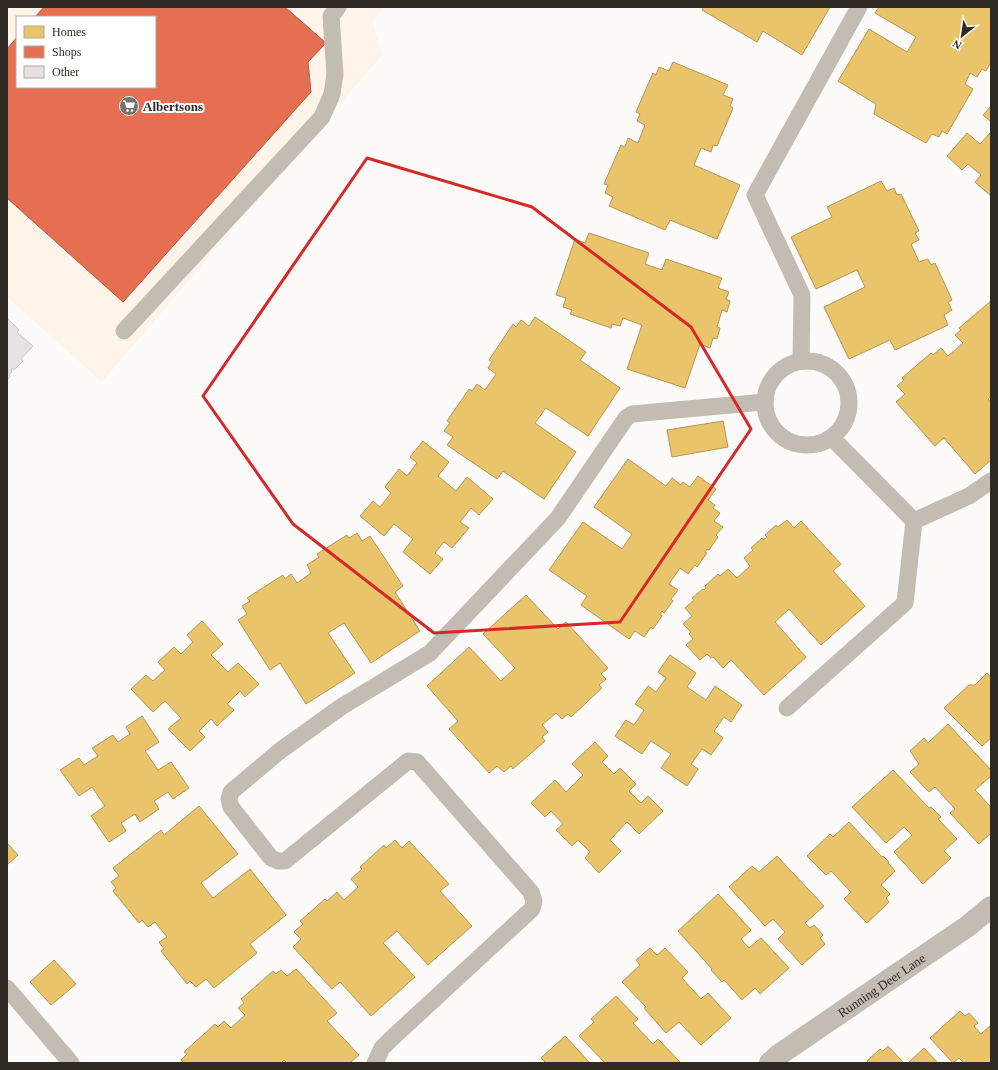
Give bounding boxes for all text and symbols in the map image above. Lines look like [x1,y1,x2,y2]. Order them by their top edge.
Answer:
legend [16,16,156,88]
north arrow [942,16,982,56]
text: Homes [52,25,86,39]
text: N [951,37,963,52]
text: Shops [52,45,82,59]
text: Other [52,65,79,79]
supermarket icon: Albertsons [118,95,140,117]
place label: Albertsons [143,99,203,114]
street label: Running Deer Lane [835,950,928,1021]

